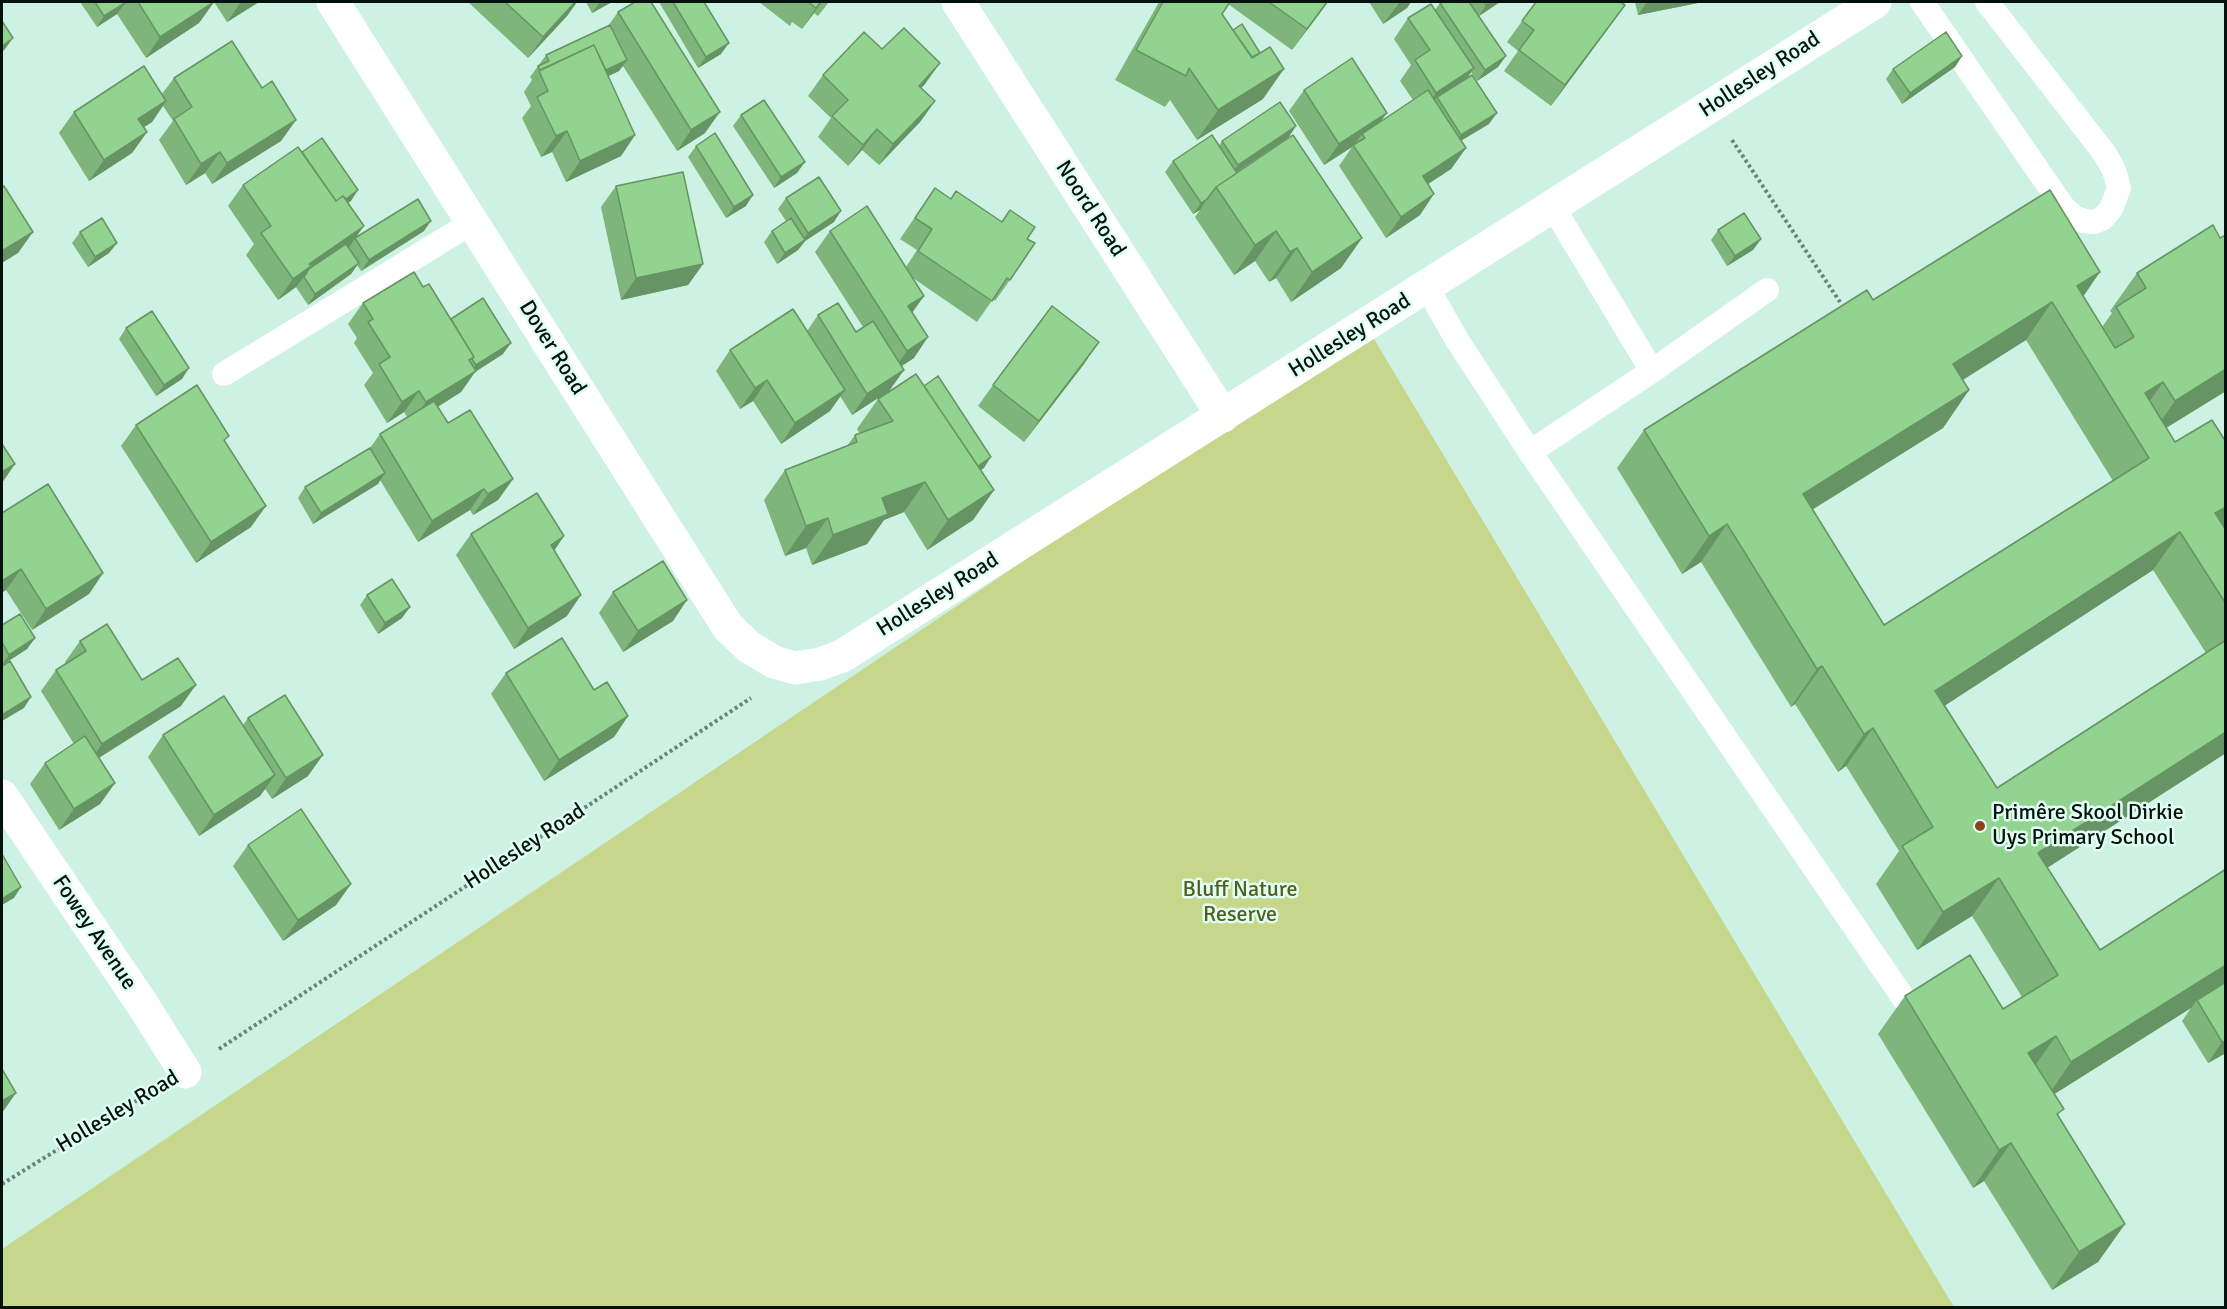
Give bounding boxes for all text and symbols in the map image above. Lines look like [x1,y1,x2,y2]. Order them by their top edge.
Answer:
street label: Hollesley Road [1695,26,1825,124]
street label: Noord Road [1049,156,1131,262]
street label: Hollesley Road [1284,288,1416,384]
street label: Dover Road [513,296,591,400]
street label: Hollesley Road [872,547,1004,643]
street label: Hollesley Road [460,798,590,896]
place label: Primêre Skool Dirkie Uys Primary School [1992,800,2184,852]
marker: Primêre Skool Dirkie Uys Primary School [1973,819,1987,833]
street label: Fowey Avenue [46,871,142,995]
park label: Bluff Nature Reserve [1183,877,1297,928]
street label: Hollesley Road [52,1065,184,1159]

